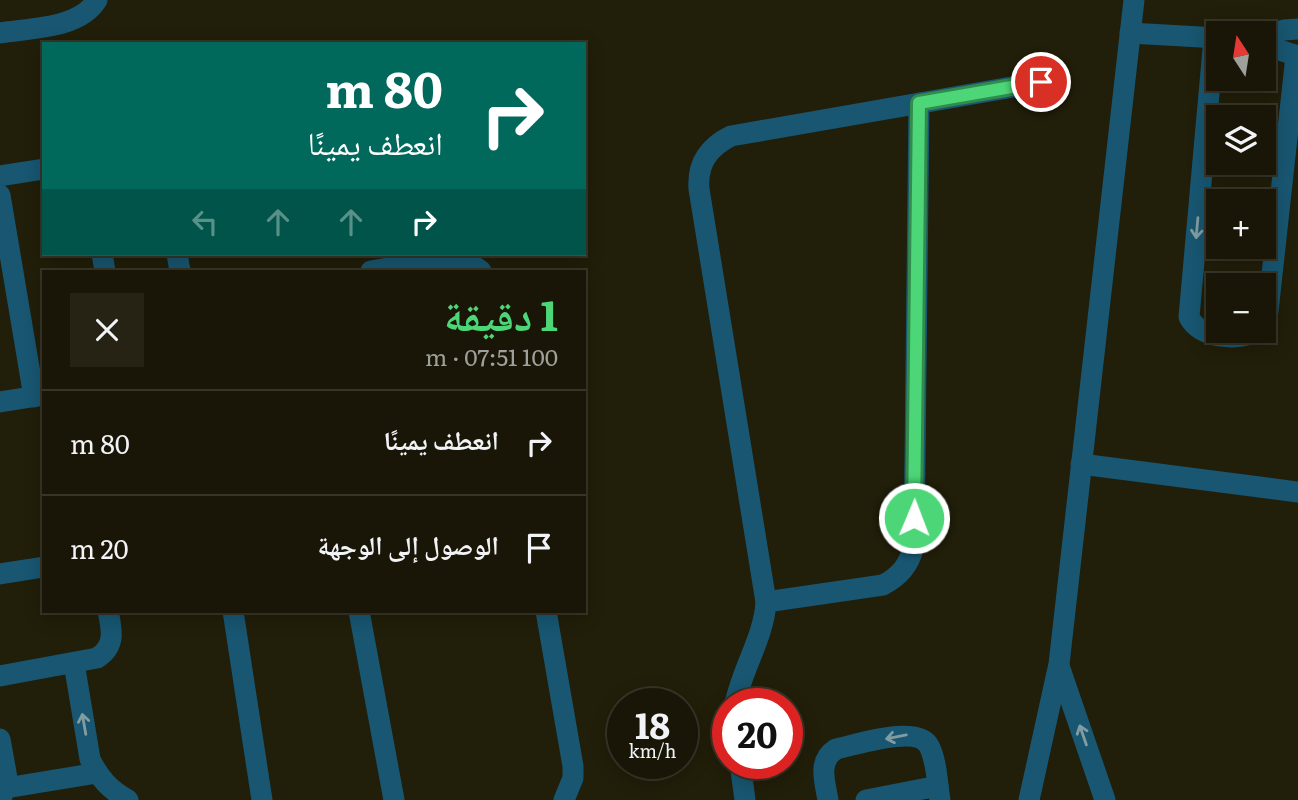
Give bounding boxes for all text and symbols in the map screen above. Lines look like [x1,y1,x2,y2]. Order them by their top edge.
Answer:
north arrow [1206,21,1276,91]
map controls [1206,21,1276,343]
text: 80 m [325,50,443,123]
pin [1011,52,1071,112]
icon: arrive [1022,63,1060,101]
icon: right [467,70,558,161]
button: layers [1206,105,1276,175]
text: انعطف يمينًا [308,117,443,165]
button: + [1206,189,1276,259]
icon: left [186,203,224,241]
icon: ahead [259,203,297,241]
icon: ahead [332,203,370,241]
icon: right [405,203,443,241]
one-way arrow [1190,216,1203,239]
button: − [1206,273,1276,343]
text: 1 دقيقة [444,282,558,344]
button: close [70,293,144,367]
text: 100 m · 07:51 [425,339,558,373]
text: انعطف يمينًا [384,419,499,458]
text: 80 m [70,423,130,462]
icon: right [520,424,558,462]
position arrow [877,481,951,555]
text: الوصول إلى الوجهة [318,524,499,563]
text: 20 m [70,528,129,567]
icon: arrive [520,529,558,567]
speed limit sign: 20 [712,688,803,779]
text: 18 [635,698,670,750]
one-way arrow [77,713,90,736]
one-way arrow [1076,725,1088,747]
one-way arrow [885,731,908,744]
text: km/h [629,737,676,764]

